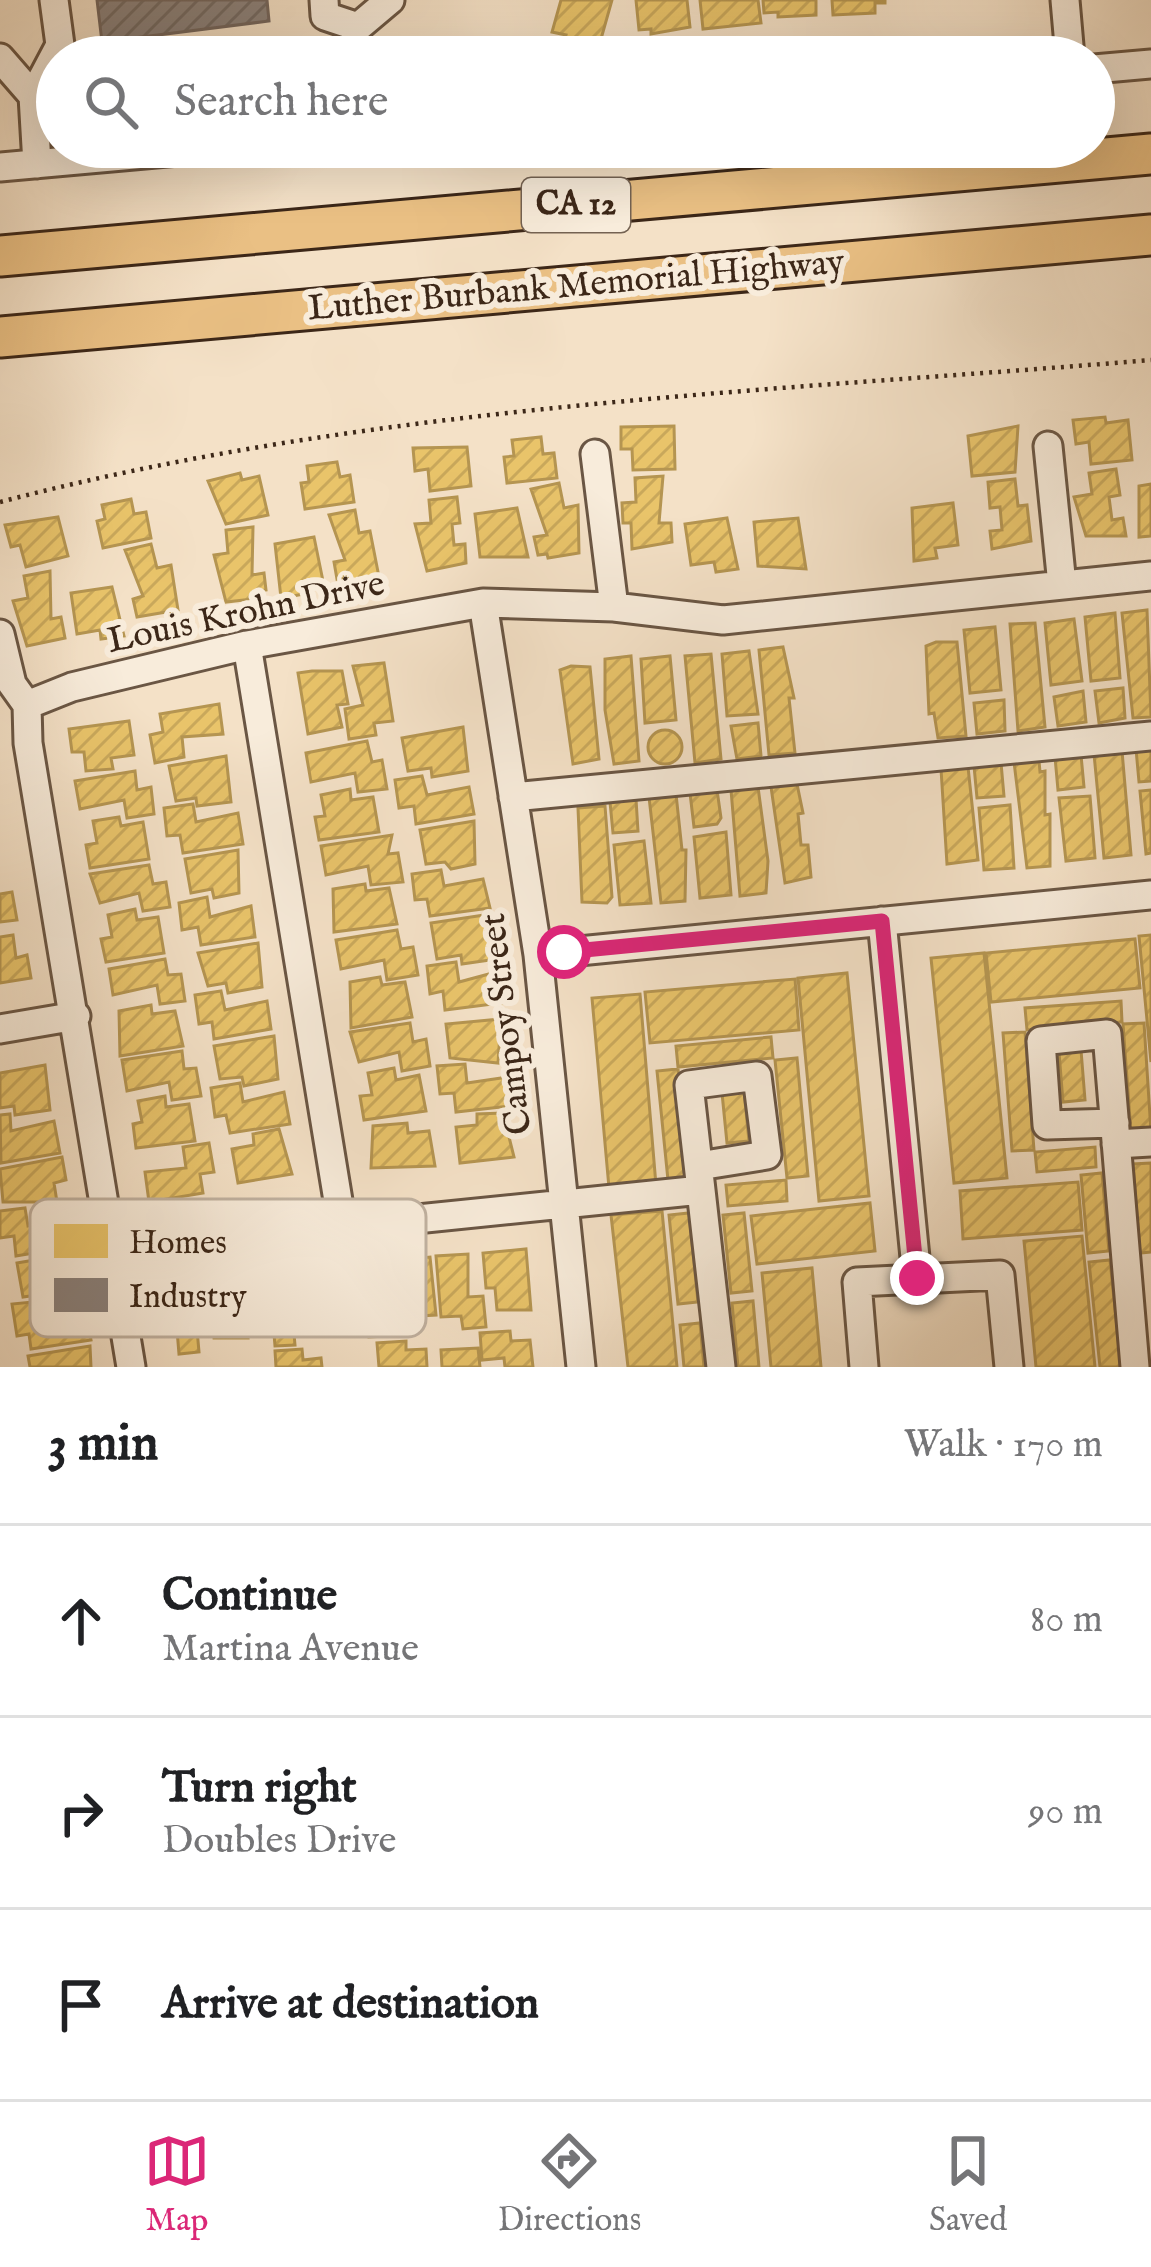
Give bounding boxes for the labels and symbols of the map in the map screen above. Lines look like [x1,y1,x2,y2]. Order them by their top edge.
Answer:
road number: CA 12 [522,178,630,232]
street label: Luther Burbank Memorial Highway [306,240,846,332]
street label: Louis Krohn Drive [103,561,389,665]
street label: Campoy Street [471,911,543,1137]
route start [537,925,591,979]
legend [30,1199,426,1337]
text: Homes [129,1223,227,1265]
route end [890,1251,944,1305]
text: Industry [129,1277,248,1319]

